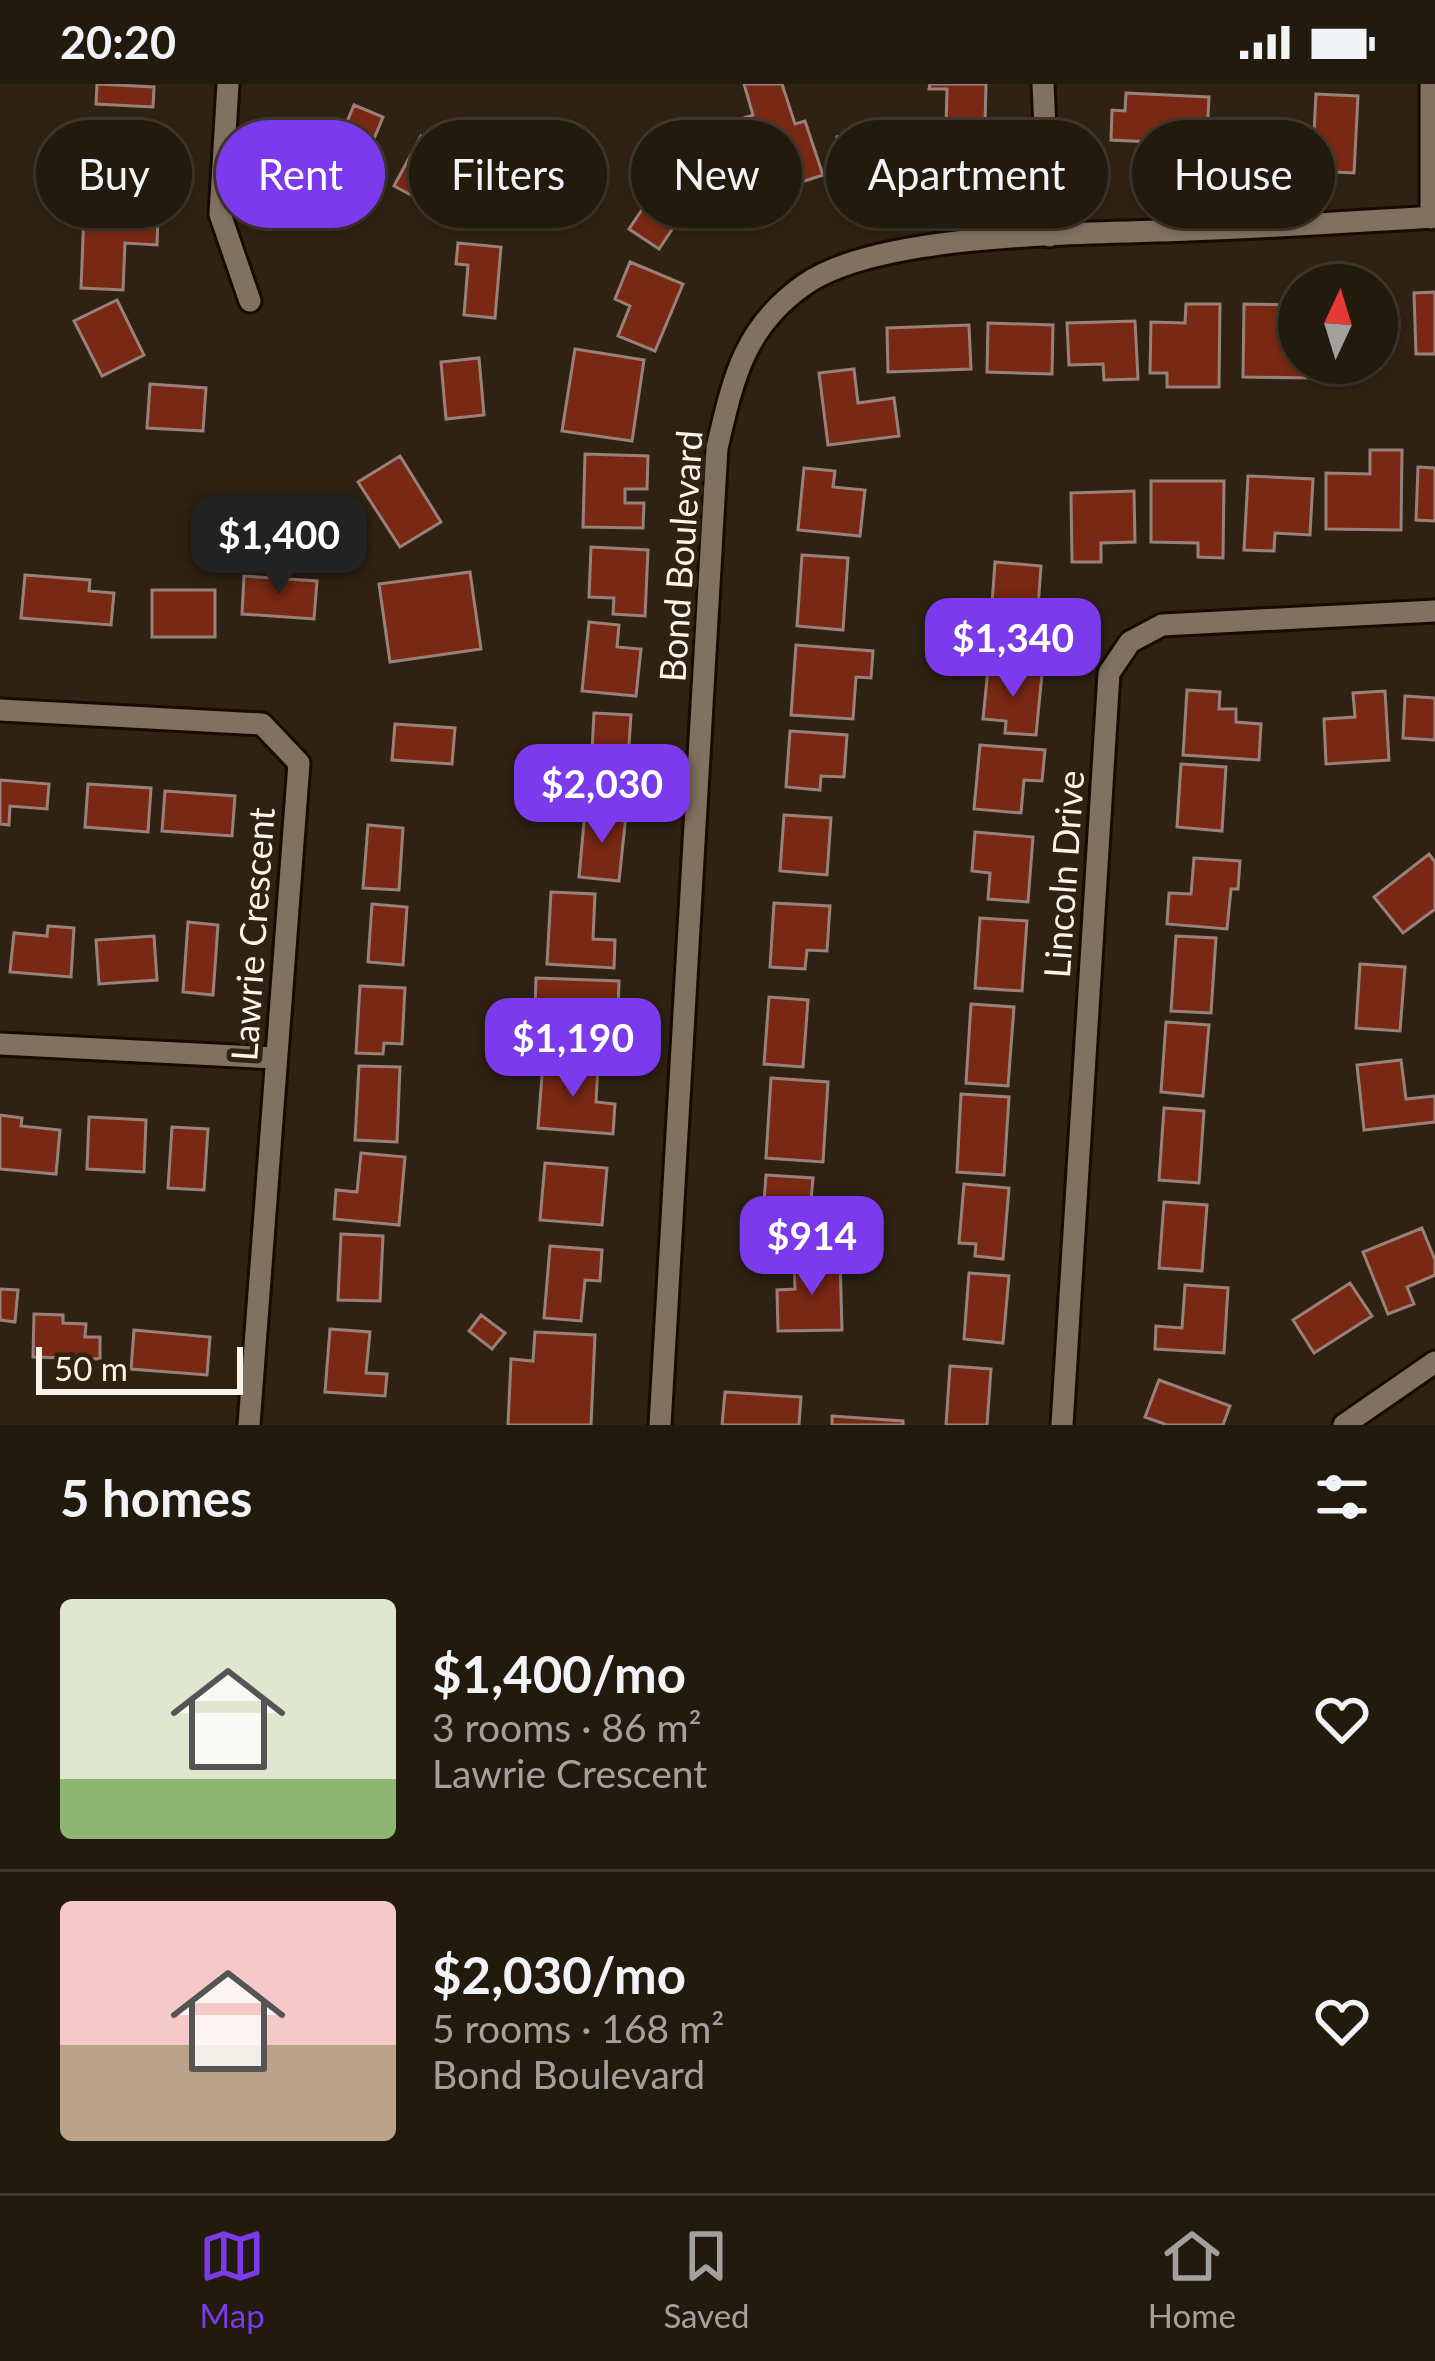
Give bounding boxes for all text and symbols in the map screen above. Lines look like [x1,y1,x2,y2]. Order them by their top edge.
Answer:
text: 20:20 [60,15,176,69]
chip: Buy [36,120,192,228]
chip: Rent [216,120,385,228]
chip: Filters [409,120,607,228]
chip: New [631,120,802,228]
chip: Apartment [826,120,1108,228]
chip: House [1132,120,1335,228]
north arrow [1278,264,1398,384]
map controls [1278,264,1398,384]
street label: Bond Boulevard [649,429,711,683]
pin: $1,400 [181,495,377,597]
text: $1,400 [218,511,340,557]
pin: $1,340 [915,598,1111,700]
text: $1,340 [952,614,1074,660]
pin: $2,030 [504,744,700,846]
text: $2,030 [541,760,663,806]
street label: Lincoln Drive [1034,769,1092,979]
street label: Lawrie Crescent [221,806,283,1062]
pin: $1,190 [475,998,671,1100]
text: $1,190 [512,1014,634,1060]
pin: $914 [741,1196,883,1298]
text: $914 [767,1212,857,1258]
scale bar [36,1341,243,1394]
text: 50 m [54,1348,128,1388]
icon: filters [1309,1464,1375,1530]
text: 5 homes [60,1467,252,1528]
text: $1,400/mo [432,1643,686,1704]
icon: home [156,1647,300,1791]
icon: heart [1309,1686,1375,1752]
text: 3 rooms · 86 m² [432,1704,702,1750]
text: Lawrie Crescent [432,1750,707,1796]
text: $2,030/mo [432,1944,686,2005]
icon: home [156,1949,300,2093]
icon: heart [1309,1988,1375,2054]
text: 5 rooms · 168 m² [432,2005,724,2051]
text: Bond Boulevard [432,2051,705,2097]
tab: Map [199,2223,265,2335]
tab: Saved [663,2223,750,2335]
tab: Home [1148,2223,1236,2335]

